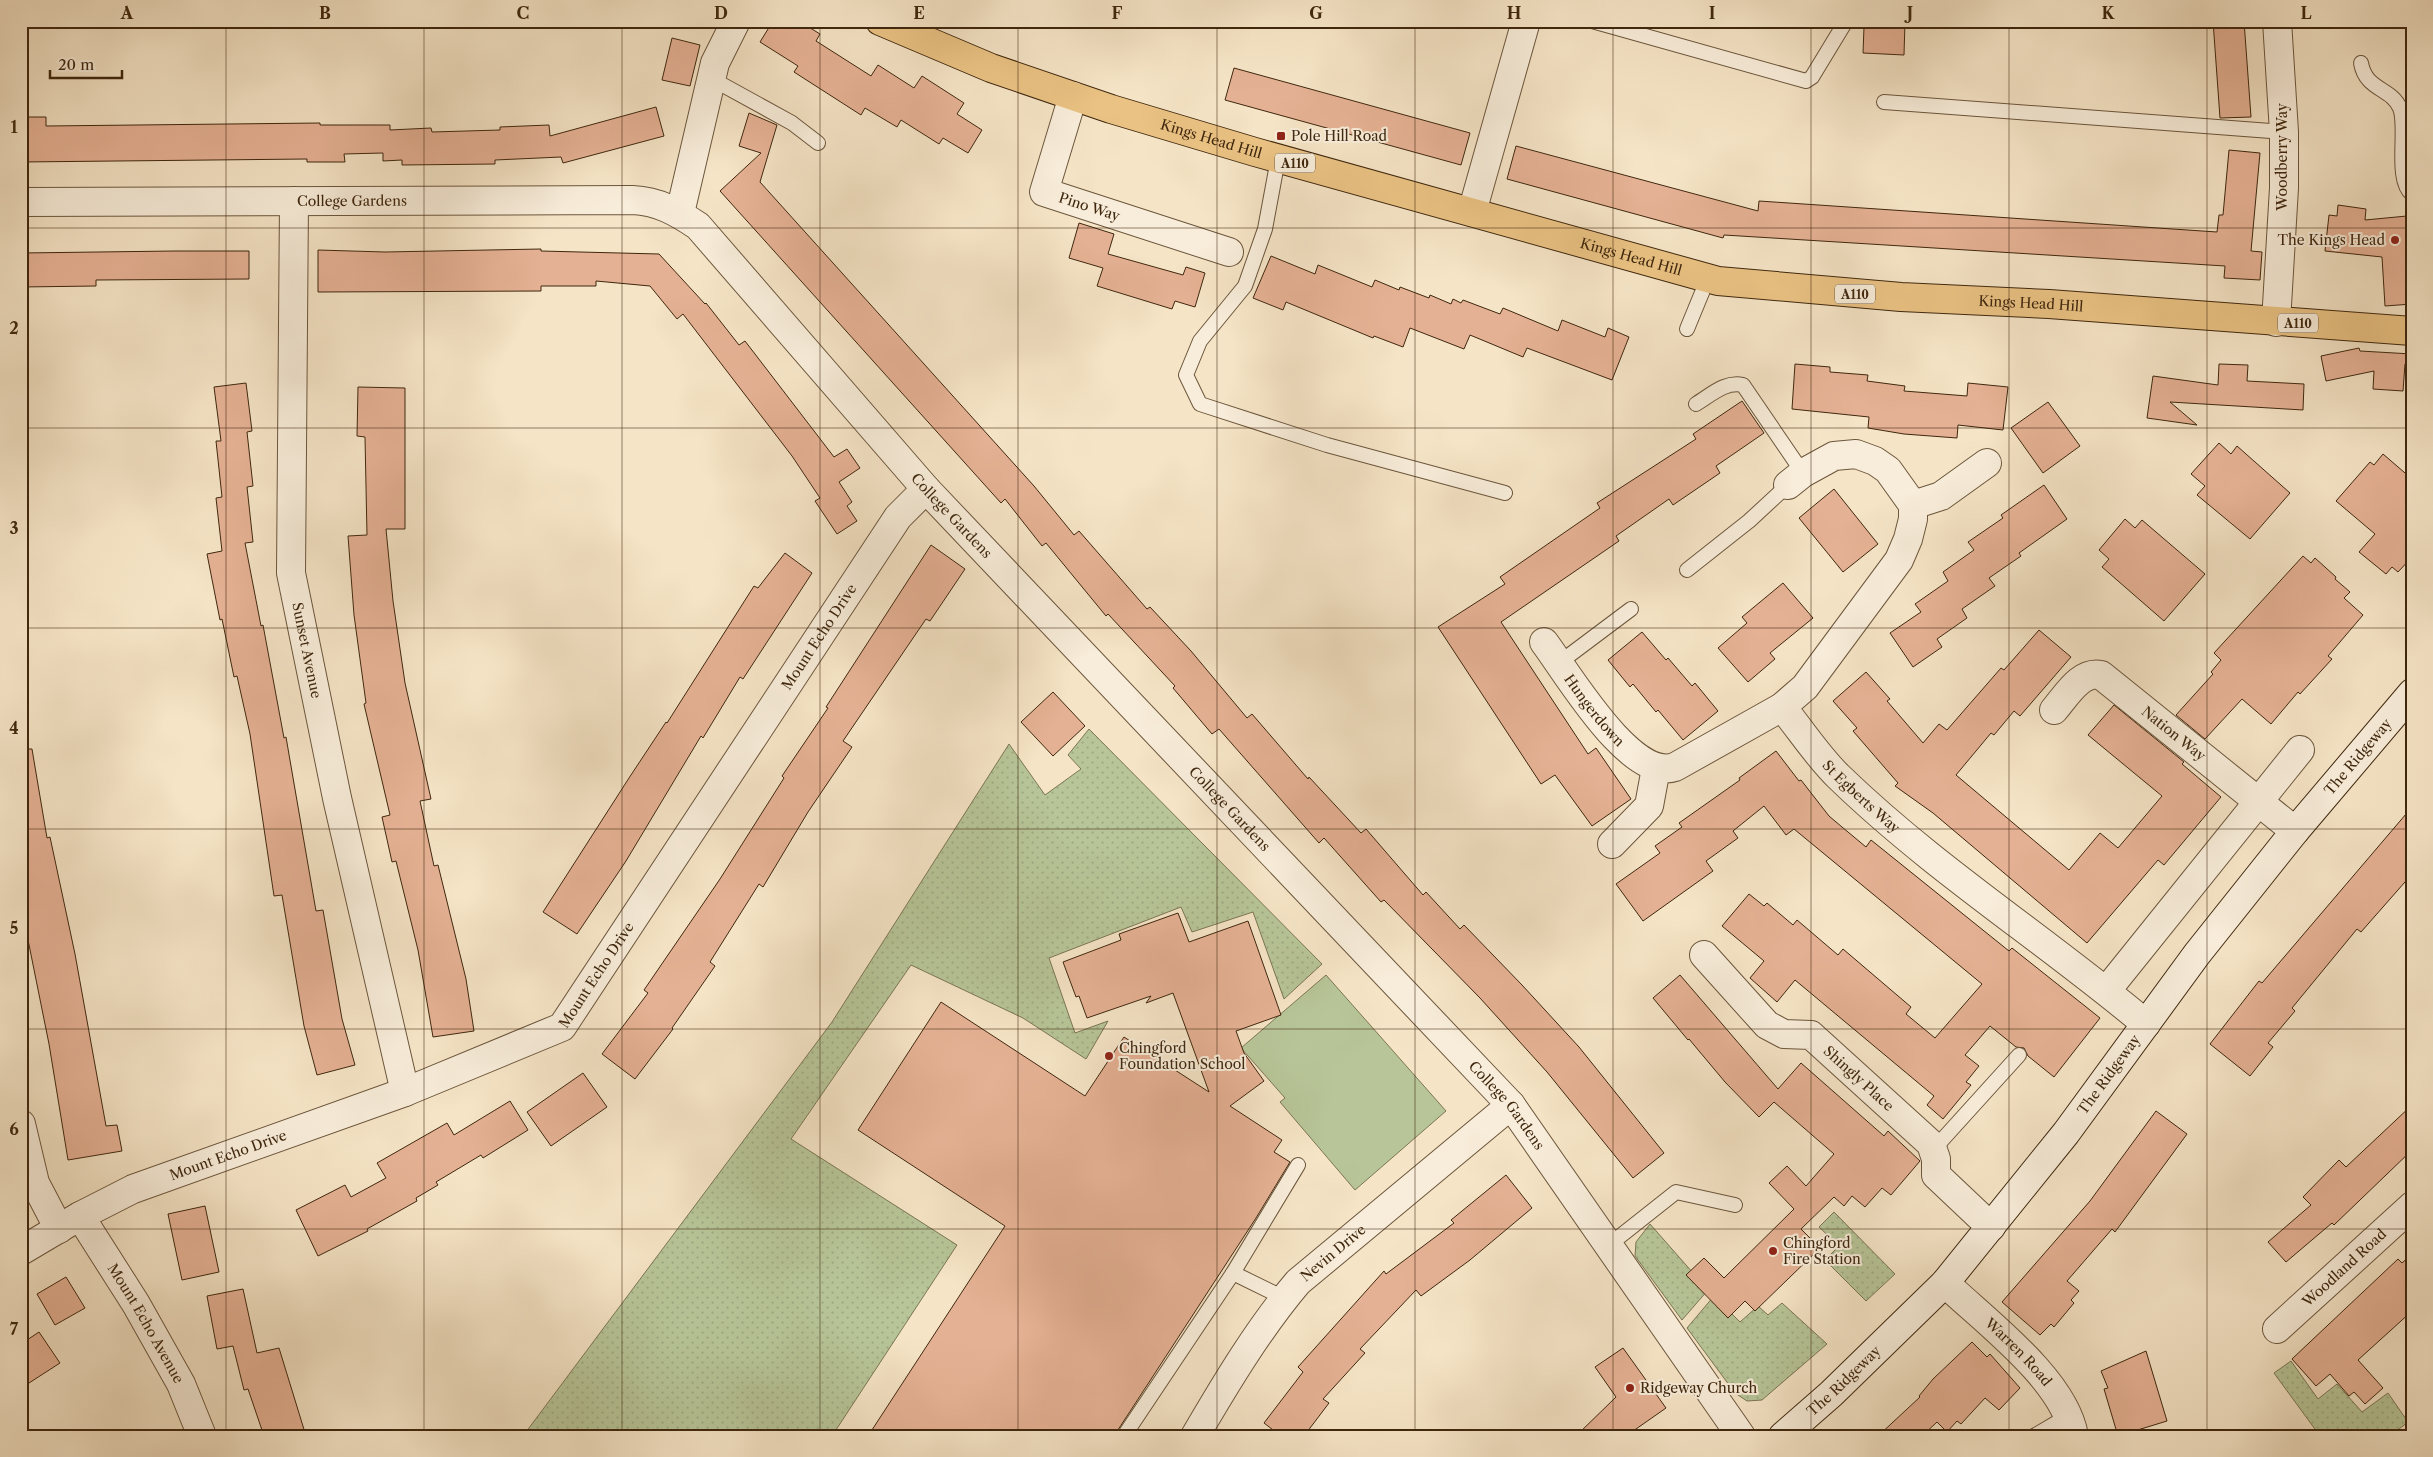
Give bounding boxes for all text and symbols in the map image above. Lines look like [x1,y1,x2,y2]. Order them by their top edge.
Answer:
text: A [120,3,134,23]
text: B [319,3,331,23]
text: C [517,3,529,23]
text: D [714,3,728,23]
text: E [913,3,925,23]
text: F [1112,3,1123,23]
text: G [1309,3,1323,23]
text: H [1507,3,1521,23]
text: I [1709,3,1716,23]
text: J [1904,3,1913,23]
text: K [2102,3,2116,23]
text: L [2300,3,2312,23]
scale bar [50,48,122,80]
text: 20 m [58,55,94,74]
street label: Woodberry Way [2273,103,2291,212]
street label: Kings Head Hill [1158,115,1264,163]
text: 1 [10,117,18,137]
place label: Pole Hill Road [1291,127,1388,145]
marker: Pole Hill Road [1275,130,1287,142]
road number: A110 [1275,154,1315,172]
street label: Pino Way [1057,188,1122,225]
street label: College Gardens [297,192,407,210]
place label: The Kings Head [2278,231,2385,249]
street label: Kings Head Hill [1578,234,1684,280]
marker: The Kings Head [2389,234,2401,246]
road number: A110 [1835,284,1875,304]
street label: Kings Head Hill [1978,292,2084,316]
road number: A110 [2278,314,2318,332]
text: 2 [9,318,19,338]
street label: College Gardens [907,469,996,562]
text: 3 [9,518,19,538]
street label: Mount Echo Drive [778,580,860,693]
street label: Sunset Avenue [288,601,325,700]
street label: Hungerdown [1560,671,1629,751]
street label: Nation Way [2138,702,2210,765]
street label: The Ridgeway [2320,715,2396,799]
text: 4 [9,718,19,738]
street label: St Egberts Way [1819,756,1904,837]
street label: College Gardens [1185,763,1274,855]
text: 5 [10,918,19,938]
street label: Mount Echo Drive [555,919,638,1031]
street label: The Ridgeway [2073,1031,2144,1118]
place label: Chingford Foundation School [1119,1039,1246,1073]
street label: Shingly Place [1820,1042,1898,1115]
marker: Chingford Foundation School [1103,1050,1115,1062]
street label: College Gardens [1465,1057,1548,1153]
text: 6 [9,1119,19,1139]
street label: Mount Echo Drive [167,1126,289,1184]
street label: Nevin Drive [1297,1220,1369,1285]
street label: Woodland Road [2298,1225,2390,1311]
place label: Chingford Fire Station [1783,1234,1861,1268]
marker: Chingford Fire Station [1767,1245,1779,1257]
street label: Mount Echo Avenue [104,1260,188,1387]
street label: Warren Road [1981,1314,2056,1390]
text: 7 [10,1319,19,1339]
street label: The Ridgeway [1803,1342,1884,1420]
place label: Ridgeway Church [1640,1379,1758,1397]
marker: Ridgeway Church [1624,1382,1636,1394]

